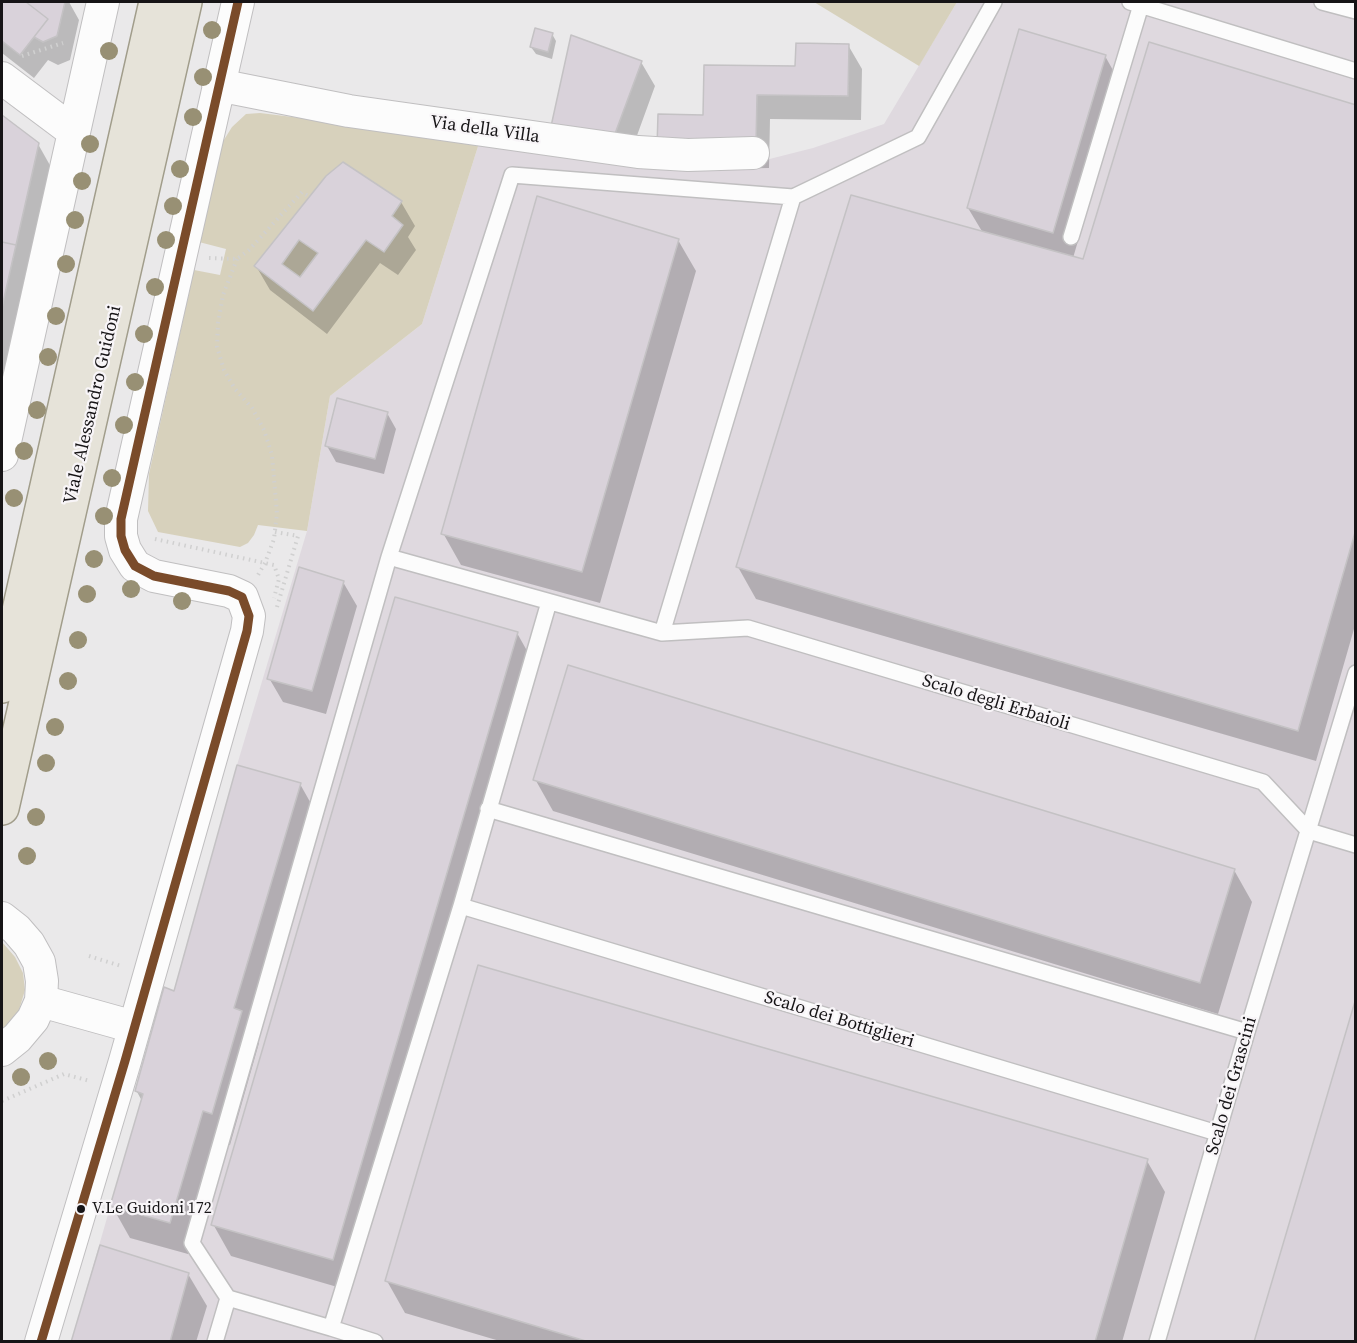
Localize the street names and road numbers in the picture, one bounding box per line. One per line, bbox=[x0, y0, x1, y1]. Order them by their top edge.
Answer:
street label: Via della Villa bbox=[429, 112, 541, 148]
street label: Viale Alessandro Guidoni bbox=[60, 304, 126, 506]
street label: Scalo degli Erbaioli bbox=[919, 670, 1073, 736]
street label: Scalo dei Bottiglieri bbox=[761, 987, 917, 1053]
street label: Scalo dei Grascini bbox=[1202, 1014, 1262, 1158]

